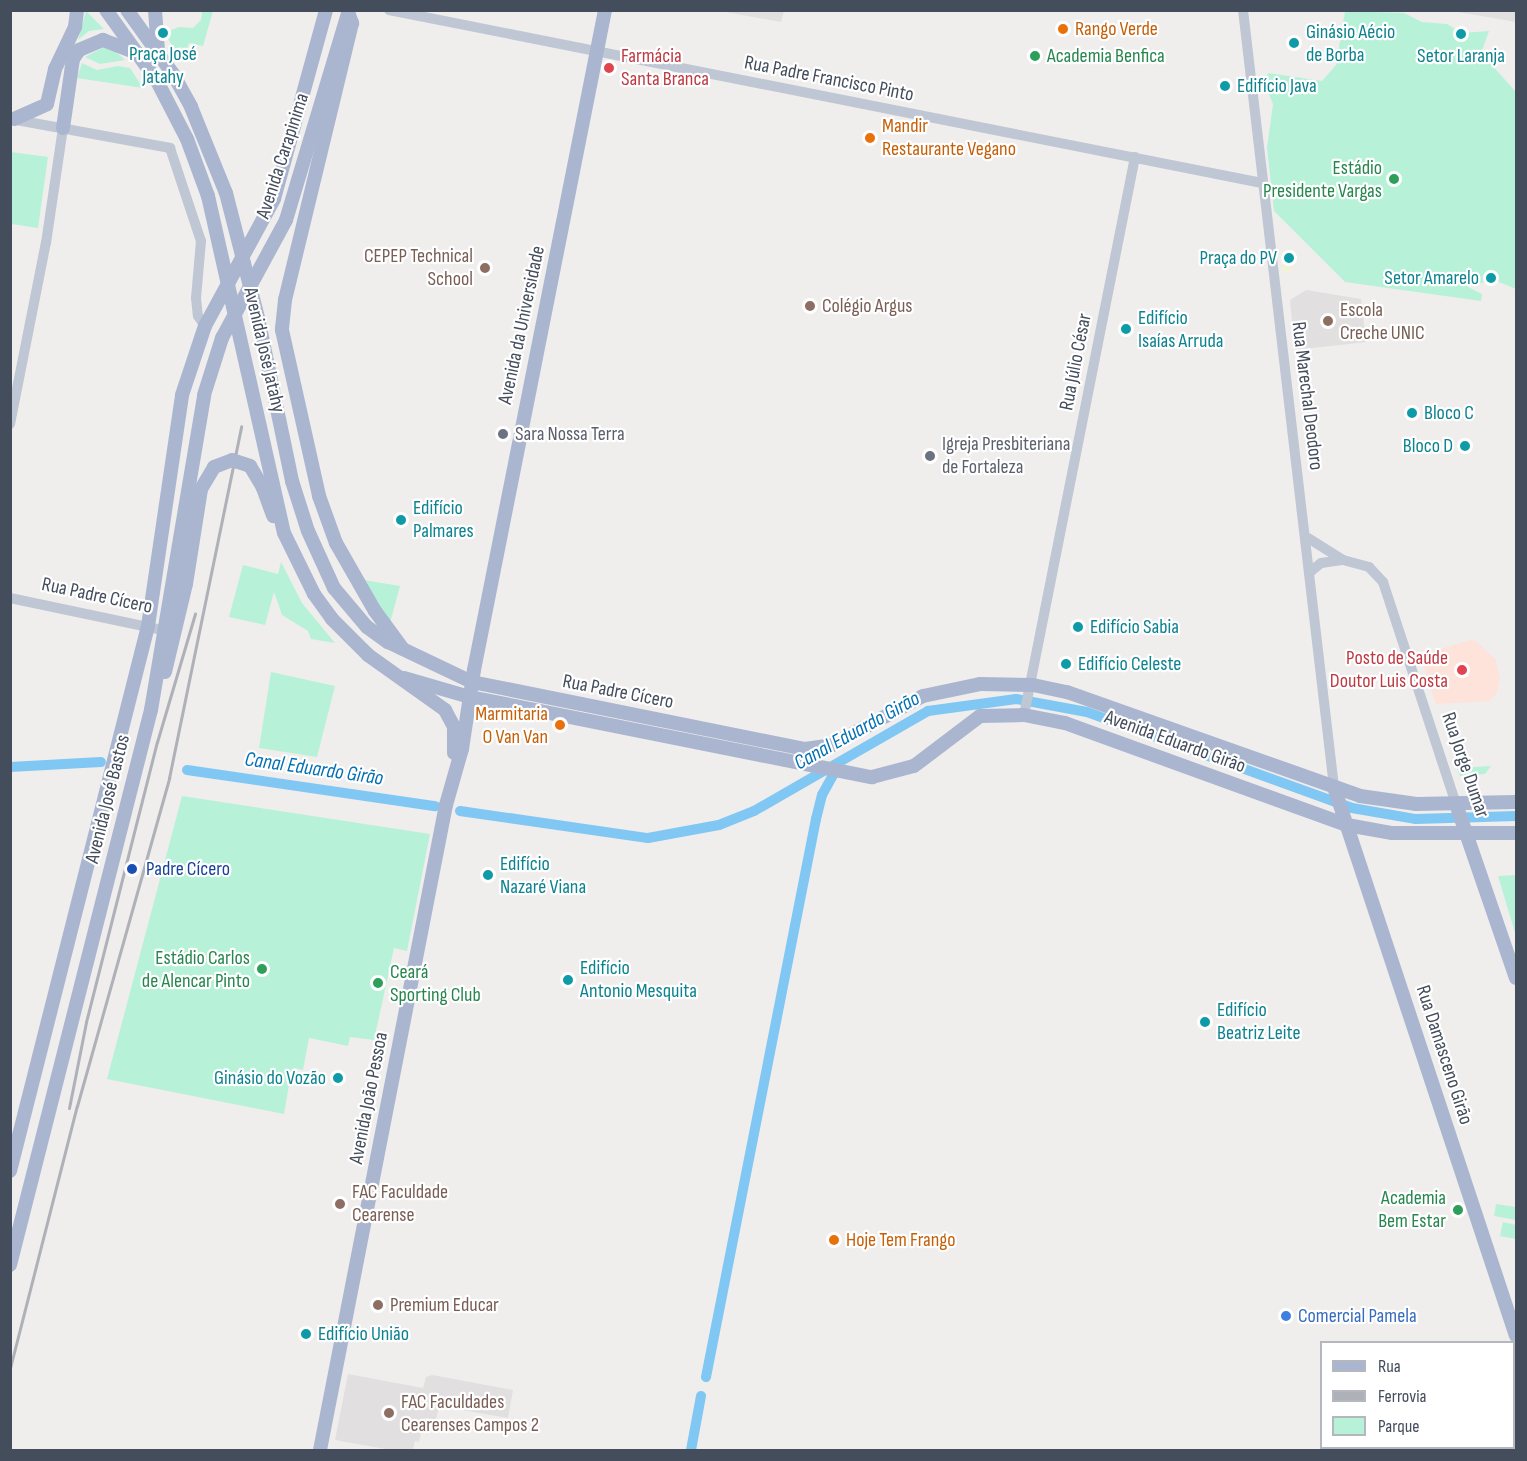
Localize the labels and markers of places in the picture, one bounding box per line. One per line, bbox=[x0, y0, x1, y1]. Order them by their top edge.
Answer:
place label: Rango Verde bbox=[1075, 17, 1158, 41]
place label: Ginásio Aécio de Borba bbox=[1306, 20, 1395, 67]
marker: Rango Verde bbox=[1056, 22, 1070, 36]
marker: Praça José Jatahy bbox=[156, 26, 170, 40]
marker: Setor Laranja bbox=[1454, 27, 1468, 41]
marker: Ginásio Aécio de Borba bbox=[1287, 36, 1301, 50]
place label: Praça José Jatahy bbox=[129, 42, 197, 89]
place label: Academia Benfica bbox=[1047, 44, 1165, 68]
place label: Setor Laranja bbox=[1417, 44, 1505, 68]
place label: Farmácia Santa Branca bbox=[621, 45, 709, 92]
marker: Academia Benfica bbox=[1028, 49, 1042, 63]
marker: Farmácia Santa Branca bbox=[602, 61, 616, 75]
place label: Edifício Java bbox=[1237, 74, 1317, 98]
marker: Edifício Java bbox=[1218, 79, 1232, 93]
place label: Mandir Restaurante Vegano bbox=[882, 114, 1016, 161]
marker: Mandir Restaurante Vegano bbox=[863, 131, 877, 145]
place label: Estádio Presidente Vargas bbox=[1263, 156, 1382, 203]
marker: Estádio Presidente Vargas bbox=[1387, 172, 1401, 186]
place label: CEPEP Technical School bbox=[364, 244, 473, 291]
place label: Praça do PV bbox=[1200, 246, 1277, 270]
marker: Praça do PV bbox=[1282, 251, 1296, 265]
marker: CEPEP Technical School bbox=[478, 261, 492, 275]
place label: Setor Amarelo bbox=[1384, 266, 1479, 290]
marker: Setor Amarelo bbox=[1484, 271, 1498, 285]
place label: Colégio Argus bbox=[822, 294, 912, 318]
place label: Escola Creche UNIC bbox=[1340, 298, 1425, 345]
marker: Colégio Argus bbox=[803, 299, 817, 313]
place label: Edifício Isaías Arruda bbox=[1138, 306, 1223, 353]
marker: Escola Creche UNIC bbox=[1321, 314, 1335, 328]
marker: Edifício Isaías Arruda bbox=[1119, 322, 1133, 336]
place label: Bloco C bbox=[1424, 401, 1474, 425]
marker: Bloco C bbox=[1405, 406, 1419, 420]
place label: Sara Nossa Terra bbox=[515, 422, 625, 446]
marker: Sara Nossa Terra bbox=[496, 427, 510, 441]
place label: Igreja Presbiteriana de Fortaleza bbox=[942, 432, 1070, 479]
place label: Bloco D bbox=[1403, 434, 1453, 458]
marker: Bloco D bbox=[1458, 439, 1472, 453]
marker: Igreja Presbiteriana de Fortaleza bbox=[923, 449, 937, 463]
place label: Edifício Palmares bbox=[413, 496, 474, 543]
marker: Edifício Palmares bbox=[394, 513, 408, 527]
place label: Edifício Sabia bbox=[1090, 615, 1179, 639]
marker: Edifício Sabia bbox=[1071, 620, 1085, 634]
place label: Posto de Saúde Doutor Luis Costa bbox=[1330, 646, 1448, 693]
place label: Edifício Celeste bbox=[1078, 652, 1181, 676]
marker: Edifício Celeste bbox=[1059, 657, 1073, 671]
marker: Posto de Saúde Doutor Luis Costa bbox=[1453, 661, 1471, 679]
place label: Marmitaria O Van Van bbox=[475, 702, 548, 749]
marker: Marmitaria O Van Van bbox=[553, 718, 567, 732]
place label: Edifício Nazaré Viana bbox=[500, 852, 586, 899]
place label: Padre Cícero bbox=[146, 857, 230, 881]
marker: Padre Cícero bbox=[123, 860, 141, 878]
marker: Edifício Nazaré Viana bbox=[481, 868, 495, 882]
place label: Estádio Carlos de Alencar Pinto bbox=[142, 946, 250, 993]
place label: Edifício Antonio Mesquita bbox=[580, 957, 697, 1004]
place label: Ceará Sporting Club bbox=[390, 960, 481, 1007]
marker: Estádio Carlos de Alencar Pinto bbox=[255, 962, 269, 976]
marker: Edifício Antonio Mesquita bbox=[561, 973, 575, 987]
marker: Ceará Sporting Club bbox=[371, 976, 385, 990]
place label: Edifício Beatriz Leite bbox=[1217, 999, 1300, 1046]
marker: Edifício Beatriz Leite bbox=[1198, 1015, 1212, 1029]
place label: Ginásio do Vozão bbox=[214, 1066, 326, 1090]
marker: Ginásio do Vozão bbox=[331, 1071, 345, 1085]
place label: FAC Faculdade Cearense bbox=[352, 1180, 448, 1227]
place label: Academia Bem Estar bbox=[1378, 1186, 1446, 1233]
marker: FAC Faculdade Cearense bbox=[333, 1197, 347, 1211]
marker: Academia Bem Estar bbox=[1451, 1203, 1465, 1217]
place label: Hoje Tem Frango bbox=[846, 1228, 956, 1252]
marker: Hoje Tem Frango bbox=[827, 1233, 841, 1247]
place label: Premium Educar bbox=[390, 1293, 499, 1317]
marker: Premium Educar bbox=[371, 1298, 385, 1312]
place label: Comercial Pamela bbox=[1298, 1304, 1417, 1328]
marker: Comercial Pamela bbox=[1279, 1309, 1293, 1323]
place label: Edifício União bbox=[318, 1322, 409, 1346]
marker: Edifício União bbox=[299, 1327, 313, 1341]
place label: FAC Faculdades Cearenses Campos 2 bbox=[401, 1390, 539, 1437]
marker: FAC Faculdades Cearenses Campos 2 bbox=[382, 1406, 396, 1420]

